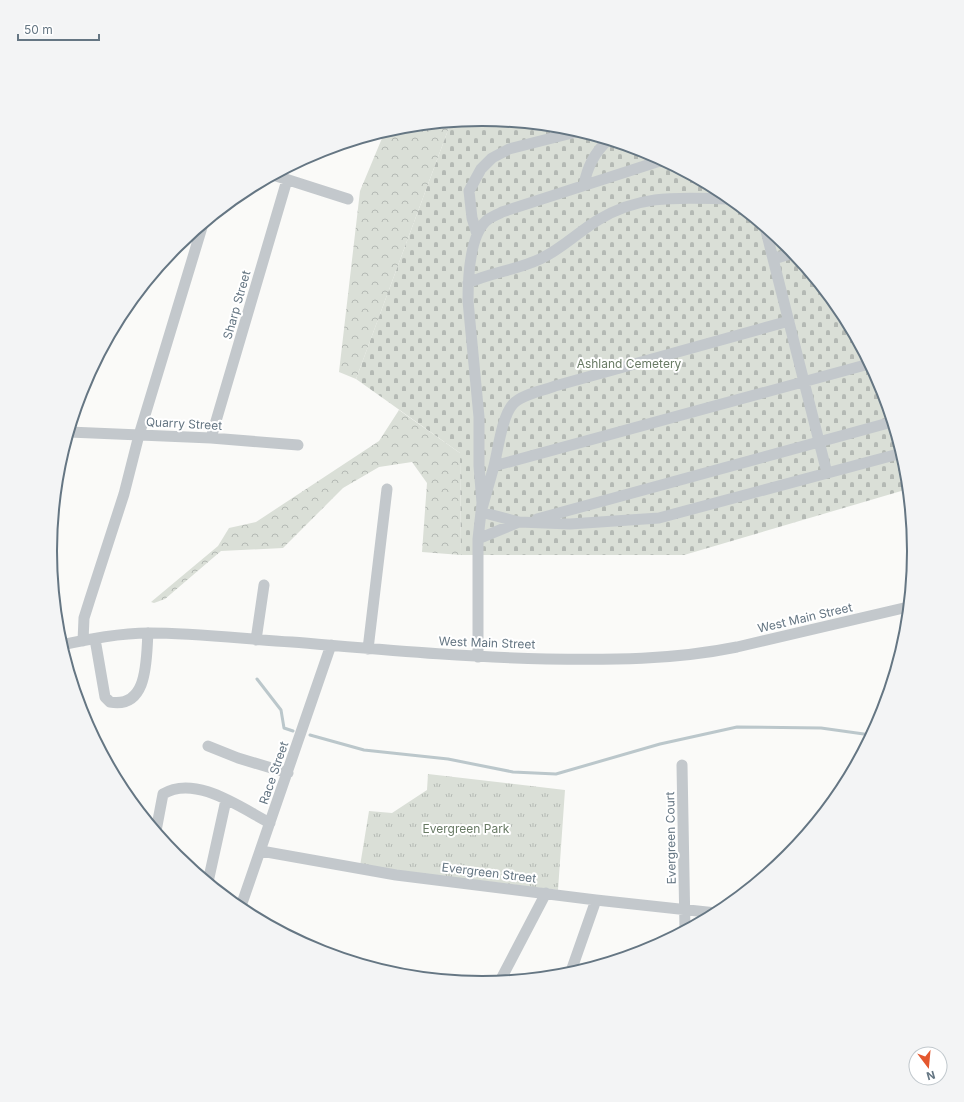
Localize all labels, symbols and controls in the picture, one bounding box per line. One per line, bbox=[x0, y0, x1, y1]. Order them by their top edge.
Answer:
scale bar bbox=[18, 16, 99, 42]
text: 50 m bbox=[24, 22, 53, 37]
street label: Sharp Street bbox=[220, 269, 254, 341]
park label: Ashland Cemetery bbox=[577, 356, 682, 371]
street label: Quarry Street bbox=[145, 414, 223, 433]
street label: West Main Street bbox=[756, 599, 854, 636]
street label: West Main Street bbox=[438, 633, 536, 652]
street label: Race Street bbox=[256, 739, 291, 806]
street label: Evergreen Court bbox=[662, 791, 679, 885]
park label: Evergreen Park bbox=[423, 821, 510, 836]
street label: Evergreen Street bbox=[441, 859, 537, 886]
north arrow bbox=[908, 1046, 948, 1086]
text: N bbox=[925, 1068, 937, 1083]

